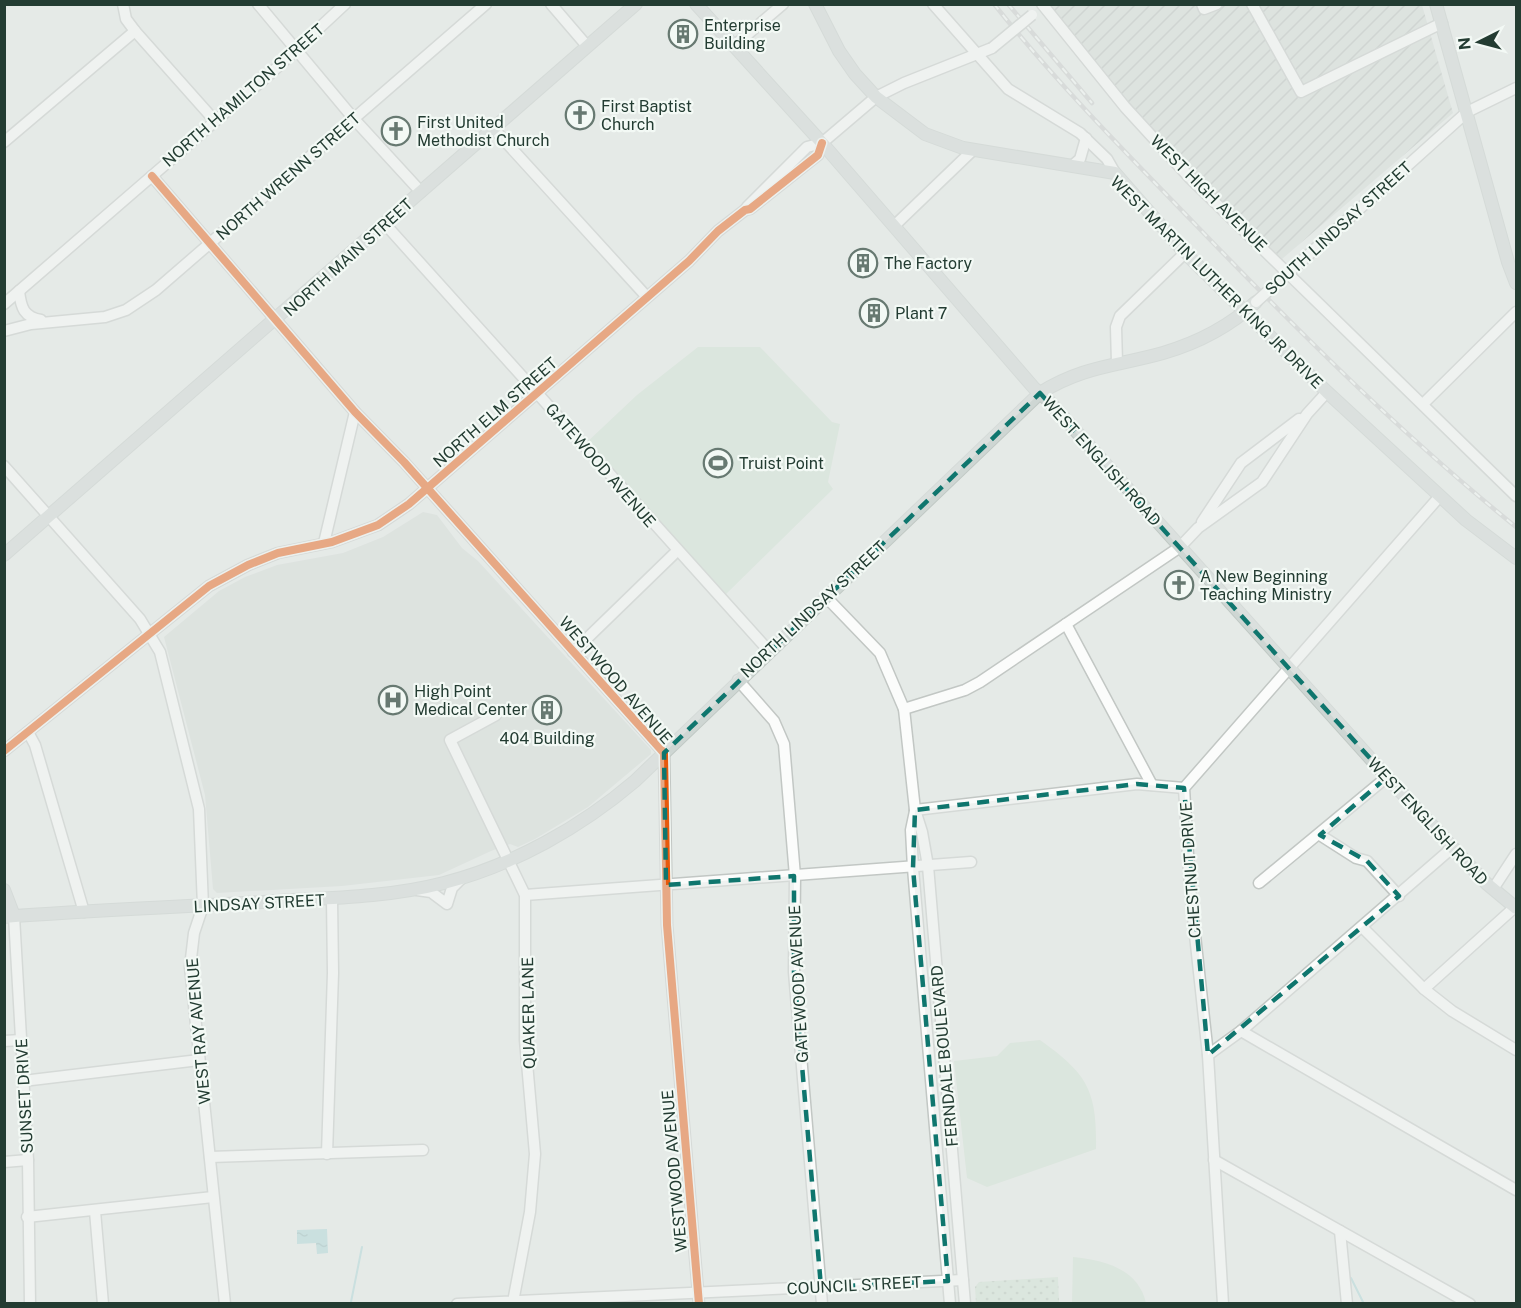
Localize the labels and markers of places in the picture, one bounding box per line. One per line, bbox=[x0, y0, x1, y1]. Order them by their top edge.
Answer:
place label: Enterprise Building bbox=[704, 16, 781, 53]
building icon: Enterprise Building bbox=[667, 18, 699, 50]
place label: First Baptist Church bbox=[601, 97, 692, 134]
church icon: First Baptist Church bbox=[564, 99, 596, 131]
place label: First United Methodist Church bbox=[417, 113, 549, 150]
church icon: First United Methodist Church bbox=[380, 115, 412, 147]
building icon: The Factory bbox=[847, 247, 879, 279]
place label: The Factory bbox=[884, 254, 973, 273]
building icon: Plant 7 bbox=[858, 297, 890, 329]
place label: Plant 7 bbox=[895, 304, 947, 323]
sports icon: Truist Point bbox=[702, 447, 734, 479]
place label: Truist Point bbox=[739, 454, 824, 473]
place label: A New Beginning Teaching Ministry bbox=[1200, 567, 1332, 604]
church icon: A New Beginning Teaching Ministry bbox=[1163, 569, 1195, 601]
place label: High Point Medical Center bbox=[414, 682, 527, 719]
hospital icon: High Point Medical Center bbox=[377, 684, 409, 716]
building icon: 404 Building bbox=[531, 694, 563, 726]
place label: 404 Building bbox=[499, 729, 595, 748]

